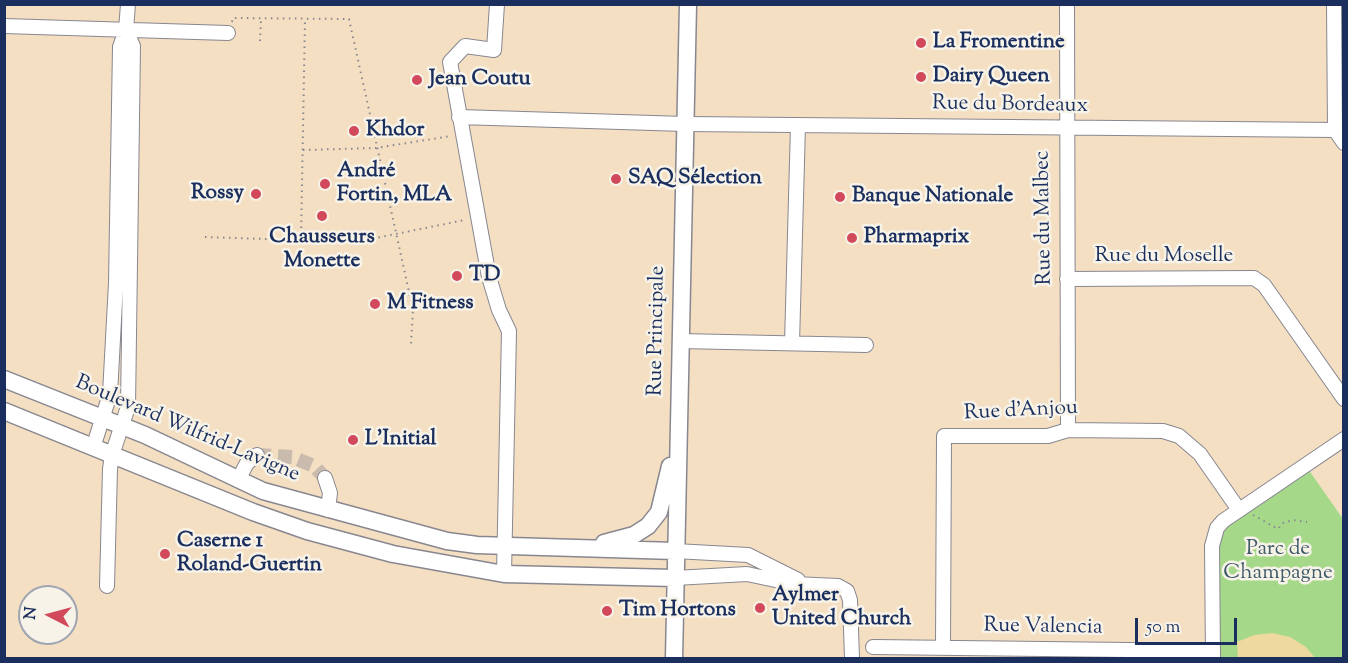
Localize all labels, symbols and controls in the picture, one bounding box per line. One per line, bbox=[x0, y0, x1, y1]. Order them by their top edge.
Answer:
place label: La Fromentine bbox=[933, 30, 1065, 56]
marker: La Fromentine bbox=[914, 36, 928, 50]
place label: Dairy Queen bbox=[933, 64, 1050, 90]
place label: Jean Coutu bbox=[429, 67, 531, 93]
marker: Dairy Queen bbox=[914, 70, 928, 84]
marker: Jean Coutu bbox=[410, 73, 424, 87]
street label: Rue du Bordeaux bbox=[932, 92, 1088, 120]
place label: Khdor bbox=[366, 118, 424, 144]
marker: Khdor bbox=[347, 124, 361, 138]
street label: Rue du Malbec bbox=[1031, 150, 1059, 286]
place label: André Fortin, MLA bbox=[337, 159, 452, 209]
place label: SAQ Sélection bbox=[628, 166, 762, 192]
marker: SAQ Sélection bbox=[609, 172, 623, 186]
marker: André Fortin, MLA bbox=[318, 177, 332, 191]
place label: Rossy bbox=[191, 181, 244, 207]
place label: Banque Nationale bbox=[852, 184, 1013, 210]
marker: Rossy bbox=[249, 187, 263, 201]
marker: Banque Nationale bbox=[833, 190, 847, 204]
marker: Chausseurs Monette bbox=[315, 209, 329, 223]
place label: Chausseurs Monette bbox=[269, 225, 375, 275]
place label: Pharmaprix bbox=[864, 225, 969, 251]
marker: Pharmaprix bbox=[845, 231, 859, 245]
street label: Rue du Moselle bbox=[1095, 244, 1233, 270]
place label: TD bbox=[469, 263, 500, 289]
street label: Rue Principale bbox=[644, 266, 672, 396]
marker: TD bbox=[450, 269, 464, 283]
place label: M Fitness bbox=[387, 291, 474, 317]
marker: M Fitness bbox=[368, 297, 382, 311]
street label: Boulevard Wilfrid-Lavigne bbox=[71, 371, 303, 489]
street label: Rue d'Anjou bbox=[963, 396, 1079, 428]
place label: L'Initial bbox=[365, 427, 436, 453]
marker: L'Initial bbox=[346, 433, 360, 447]
place label: Caserne 1 Roland-Guertin bbox=[177, 529, 322, 579]
park label: Parc de Champagne bbox=[1223, 537, 1333, 587]
marker: Caserne 1 Roland-Guertin bbox=[158, 547, 172, 561]
place label: Aylmer United Church bbox=[772, 583, 911, 633]
north arrow bbox=[18, 585, 78, 645]
place label: Tim Hortons bbox=[619, 598, 736, 624]
marker: Aylmer United Church bbox=[753, 601, 767, 615]
marker: Tim Hortons bbox=[600, 604, 614, 618]
text: N bbox=[19, 606, 44, 621]
scale bar bbox=[1138, 606, 1240, 644]
street label: Rue Valencia bbox=[983, 614, 1103, 642]
text: 50 m bbox=[1146, 615, 1180, 641]

